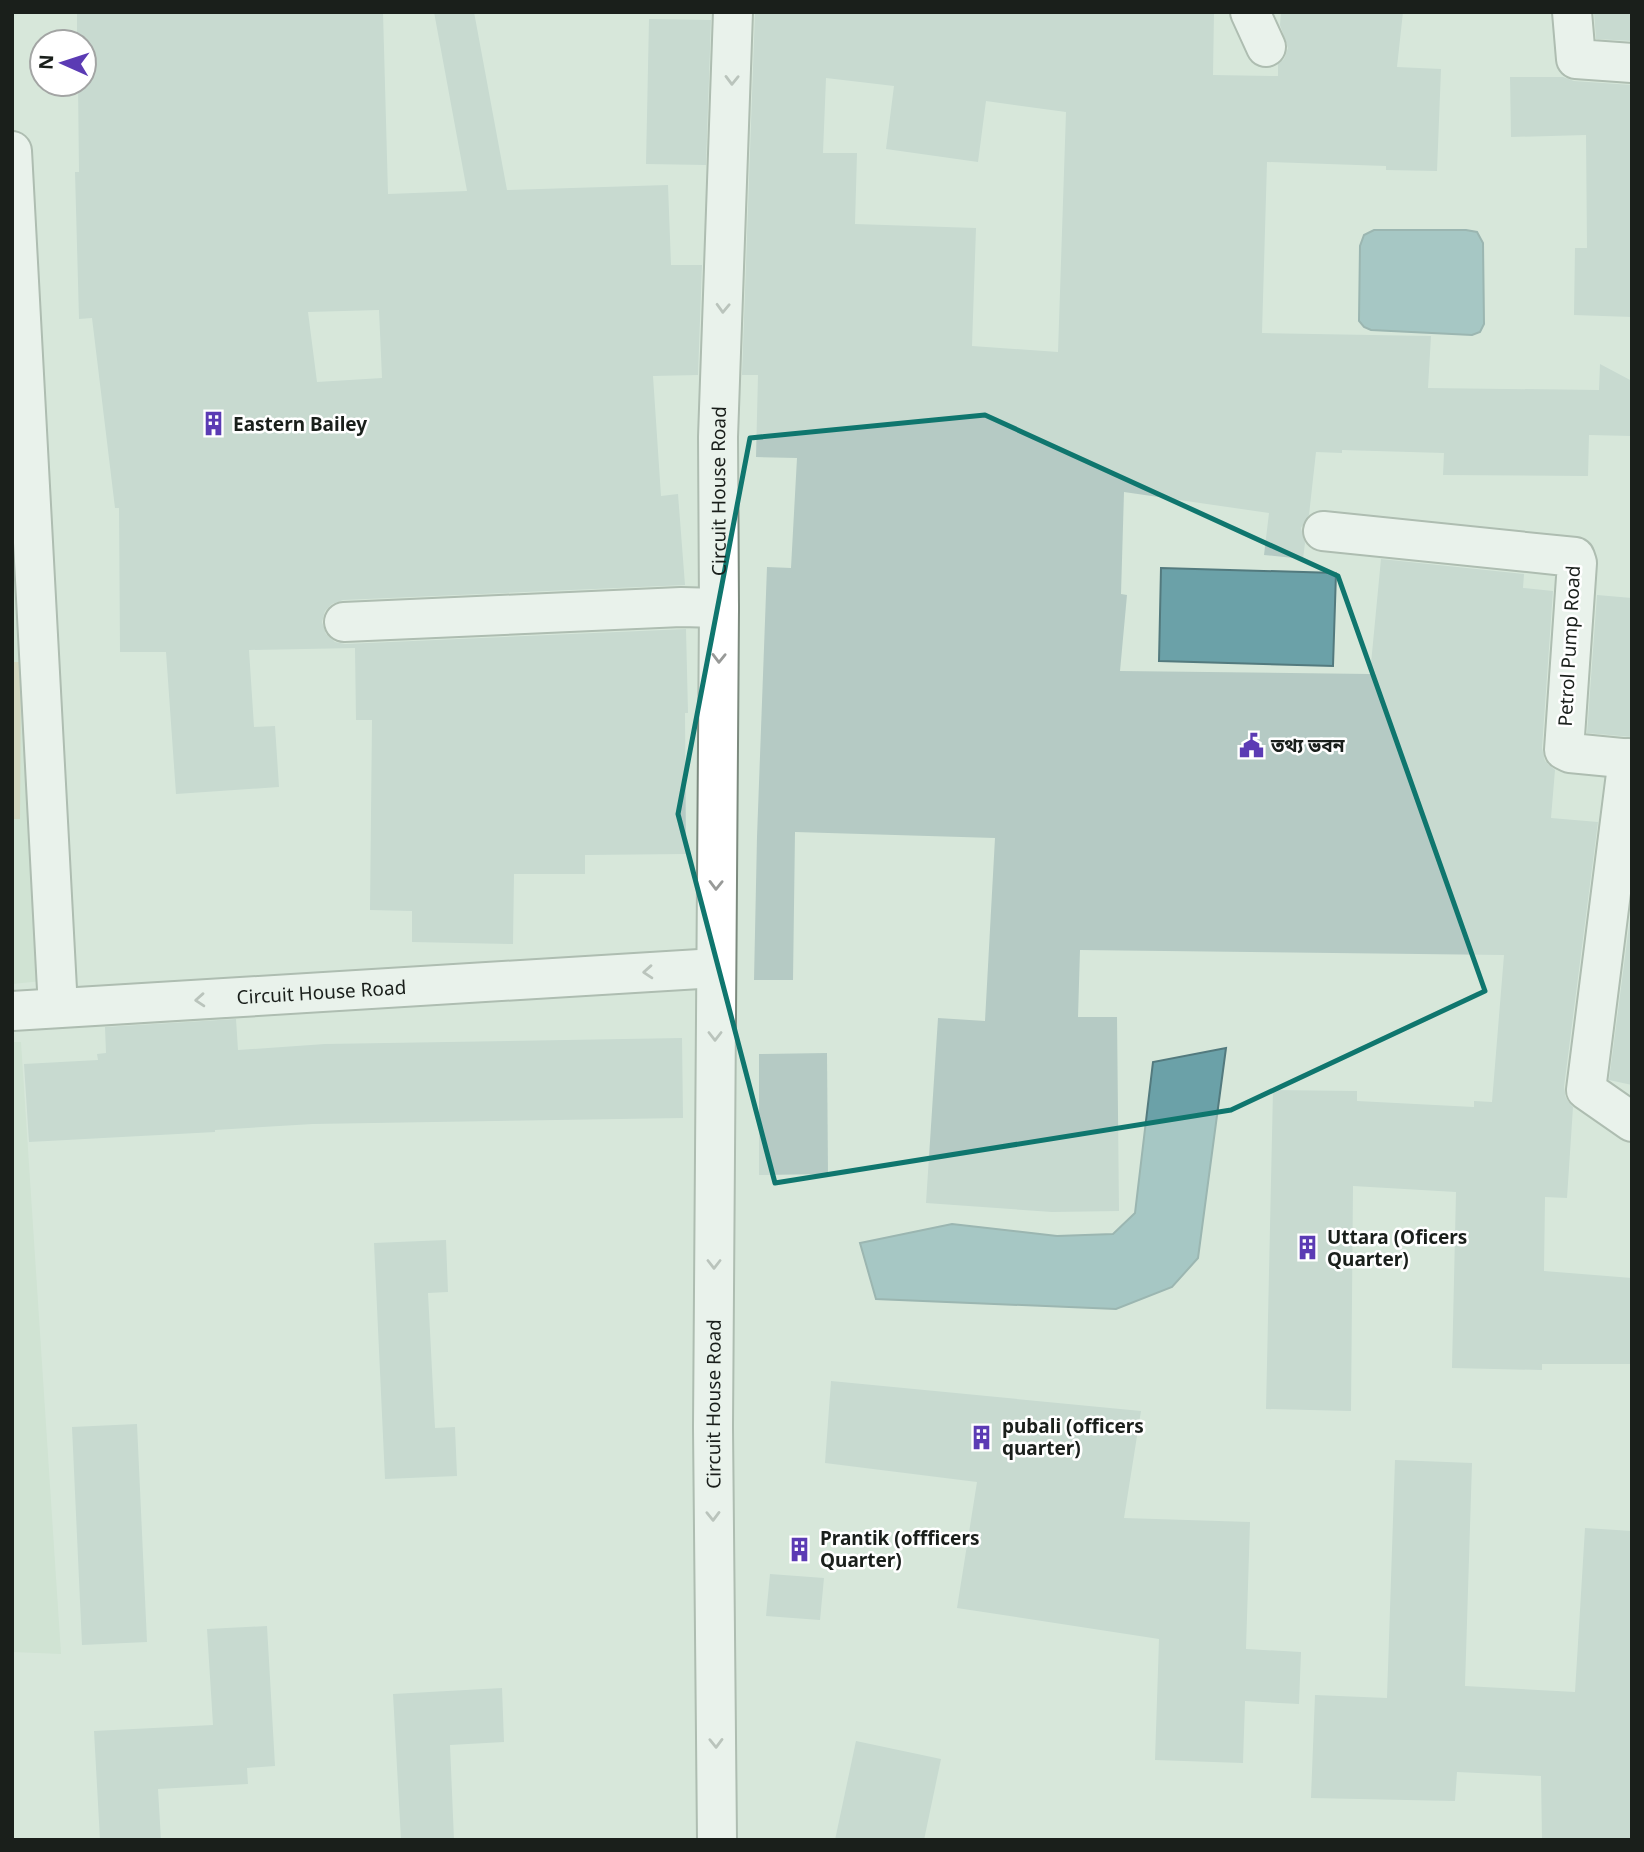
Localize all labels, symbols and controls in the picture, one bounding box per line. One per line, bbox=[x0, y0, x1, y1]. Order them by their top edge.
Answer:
north arrow bbox=[28, 28, 98, 98]
text: N bbox=[33, 54, 59, 71]
one-way arrow bbox=[724, 75, 739, 86]
one-way arrow bbox=[715, 303, 730, 314]
street label: Circuit House Road bbox=[705, 406, 732, 576]
building icon: Eastern Bailey bbox=[199, 410, 227, 438]
place label: Eastern Bailey bbox=[233, 411, 367, 437]
street label: Petrol Pump Road bbox=[1552, 565, 1586, 727]
one-way arrow bbox=[711, 653, 727, 663]
public building icon: তথ্য ভবন bbox=[1237, 731, 1265, 759]
place label: তথ্য ভবন bbox=[1270, 732, 1346, 758]
one-way arrow bbox=[709, 880, 724, 891]
one-way arrow bbox=[642, 965, 653, 980]
street label: Circuit House Road bbox=[236, 974, 407, 1010]
one-way arrow bbox=[195, 992, 206, 1007]
one-way arrow bbox=[707, 1032, 723, 1042]
place label: Uttara (Oficers Quarter) bbox=[1327, 1224, 1467, 1272]
building icon: Uttara (Oficers Quarter) bbox=[1293, 1234, 1321, 1262]
one-way arrow bbox=[706, 1259, 722, 1270]
street label: Circuit House Road bbox=[700, 1319, 727, 1489]
place label: pubali (officers quarter) bbox=[1002, 1413, 1144, 1461]
building icon: pubali (officers quarter) bbox=[968, 1423, 996, 1451]
one-way arrow bbox=[706, 1511, 721, 1522]
place label: Prantik (offficers Quarter) bbox=[820, 1525, 979, 1573]
building icon: Prantik (offficers Quarter) bbox=[786, 1535, 814, 1563]
one-way arrow bbox=[708, 1738, 723, 1749]

